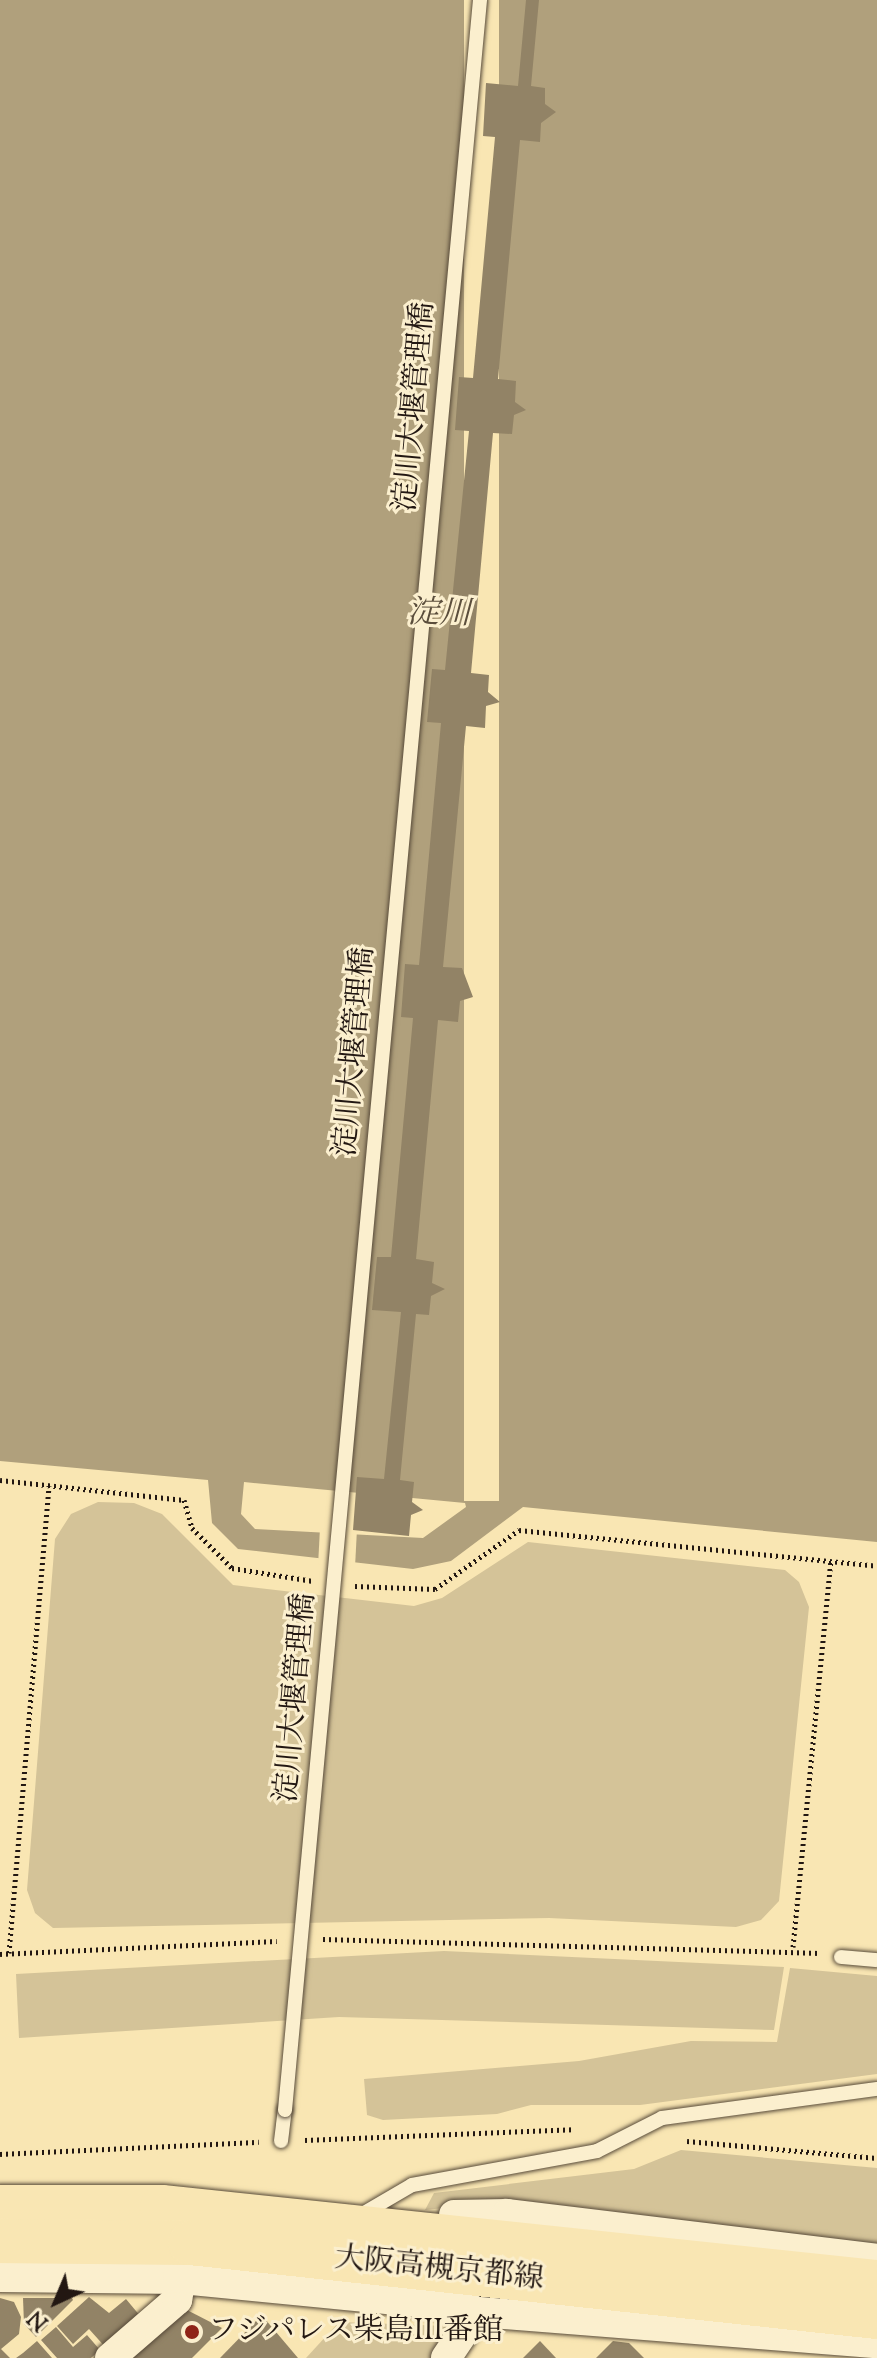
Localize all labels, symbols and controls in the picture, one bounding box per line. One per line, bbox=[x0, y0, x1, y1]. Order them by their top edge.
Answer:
street label: 淀川大堰管理橋 bbox=[389, 301, 443, 513]
water label: 淀川 bbox=[407, 595, 471, 635]
street label: 淀川大堰管理橋 bbox=[329, 946, 383, 1158]
street label: 淀川大堰管理橋 bbox=[270, 1592, 324, 1804]
street label: 大阪高槻京都線 bbox=[333, 2241, 545, 2299]
north arrow bbox=[16, 2262, 96, 2342]
text: N bbox=[22, 2302, 57, 2337]
place label: フジパレス柴島III番館 bbox=[208, 2314, 508, 2350]
marker: フジパレス柴島III番館 bbox=[183, 2323, 201, 2341]

